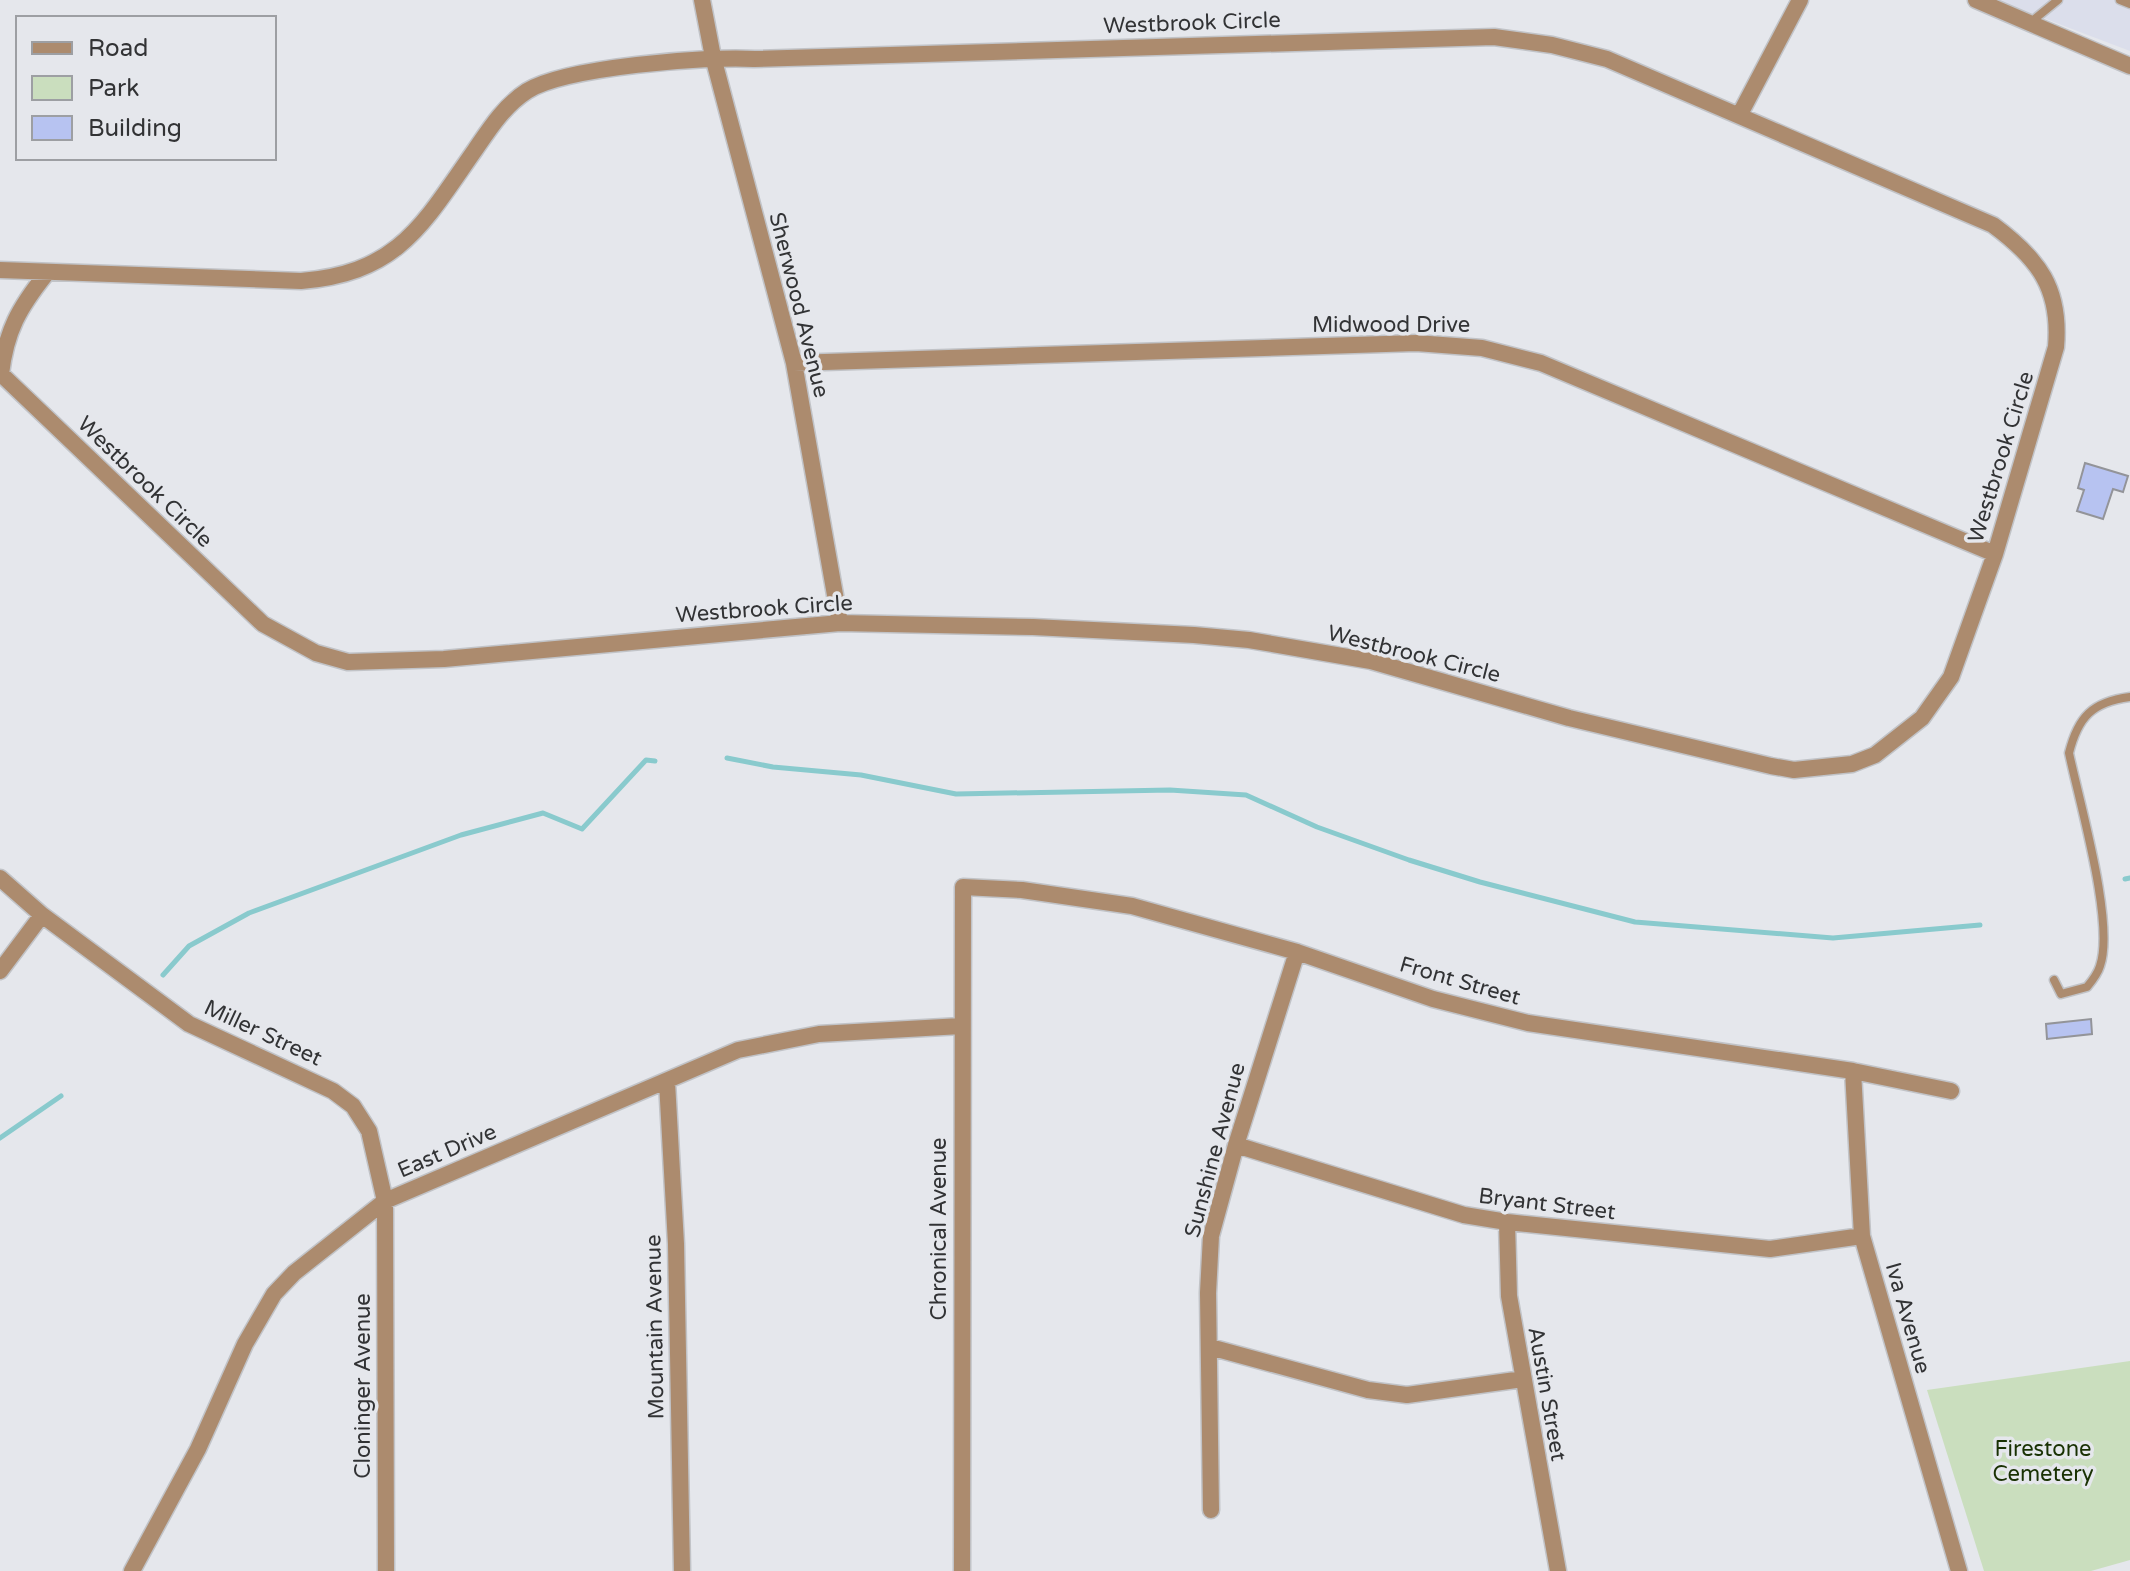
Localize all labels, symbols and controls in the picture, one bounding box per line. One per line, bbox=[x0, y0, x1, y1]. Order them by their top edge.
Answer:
street label: Westbrook Circle bbox=[1103, 7, 1281, 39]
legend bbox=[16, 16, 276, 160]
text: Road bbox=[88, 34, 148, 63]
text: Park bbox=[88, 74, 139, 103]
text: Building bbox=[88, 114, 182, 143]
street label: Sherwood Avenue bbox=[763, 210, 835, 400]
street label: Midwood Drive bbox=[1312, 312, 1470, 338]
street label: Westbrook Circle bbox=[1963, 368, 2039, 546]
street label: Westbrook Circle bbox=[72, 411, 218, 553]
street label: Westbrook Circle bbox=[675, 590, 853, 628]
street label: Westbrook Circle bbox=[1325, 620, 1503, 688]
street label: Front Street bbox=[1397, 951, 1523, 1011]
street label: Miller Street bbox=[200, 994, 326, 1072]
street label: Sunshine Avenue bbox=[1179, 1060, 1251, 1240]
street label: East Drive bbox=[394, 1119, 500, 1183]
street label: Chronical Avenue bbox=[926, 1137, 952, 1321]
street label: Bryant Street bbox=[1477, 1183, 1617, 1225]
street label: Mountain Avenue bbox=[640, 1234, 670, 1420]
street label: Iva Avenue bbox=[1880, 1259, 1936, 1377]
street label: Cloninger Avenue bbox=[350, 1293, 376, 1479]
street label: Austin Street bbox=[1522, 1325, 1572, 1463]
park label: Firestone Cemetery bbox=[1993, 1436, 2094, 1487]

